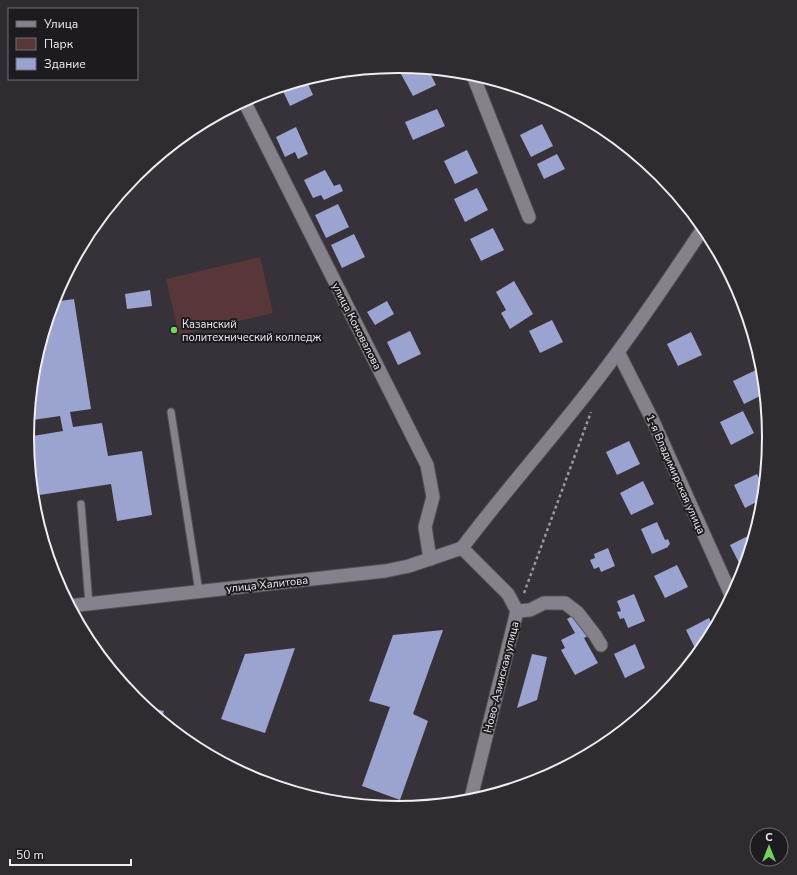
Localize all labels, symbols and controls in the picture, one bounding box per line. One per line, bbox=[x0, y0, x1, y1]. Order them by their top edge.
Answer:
legend bbox=[8, 8, 138, 80]
text: Улица bbox=[43, 16, 78, 32]
text: Парк bbox=[44, 36, 74, 52]
text: Здание bbox=[44, 56, 86, 72]
street label: улица Коновалова bbox=[328, 280, 385, 372]
place label: Казанский политехнический колледж bbox=[182, 317, 321, 345]
marker: Казанский политехнический колледж bbox=[169, 325, 179, 335]
street label: 1-я Владимирская улица bbox=[642, 412, 709, 536]
street label: улица Халитова bbox=[225, 573, 309, 596]
street label: Ново-Азинская улица bbox=[480, 620, 523, 734]
north arrow bbox=[749, 827, 789, 867]
text: С bbox=[765, 830, 773, 845]
scale bar bbox=[10, 841, 131, 867]
text: 50 m bbox=[16, 847, 44, 863]

